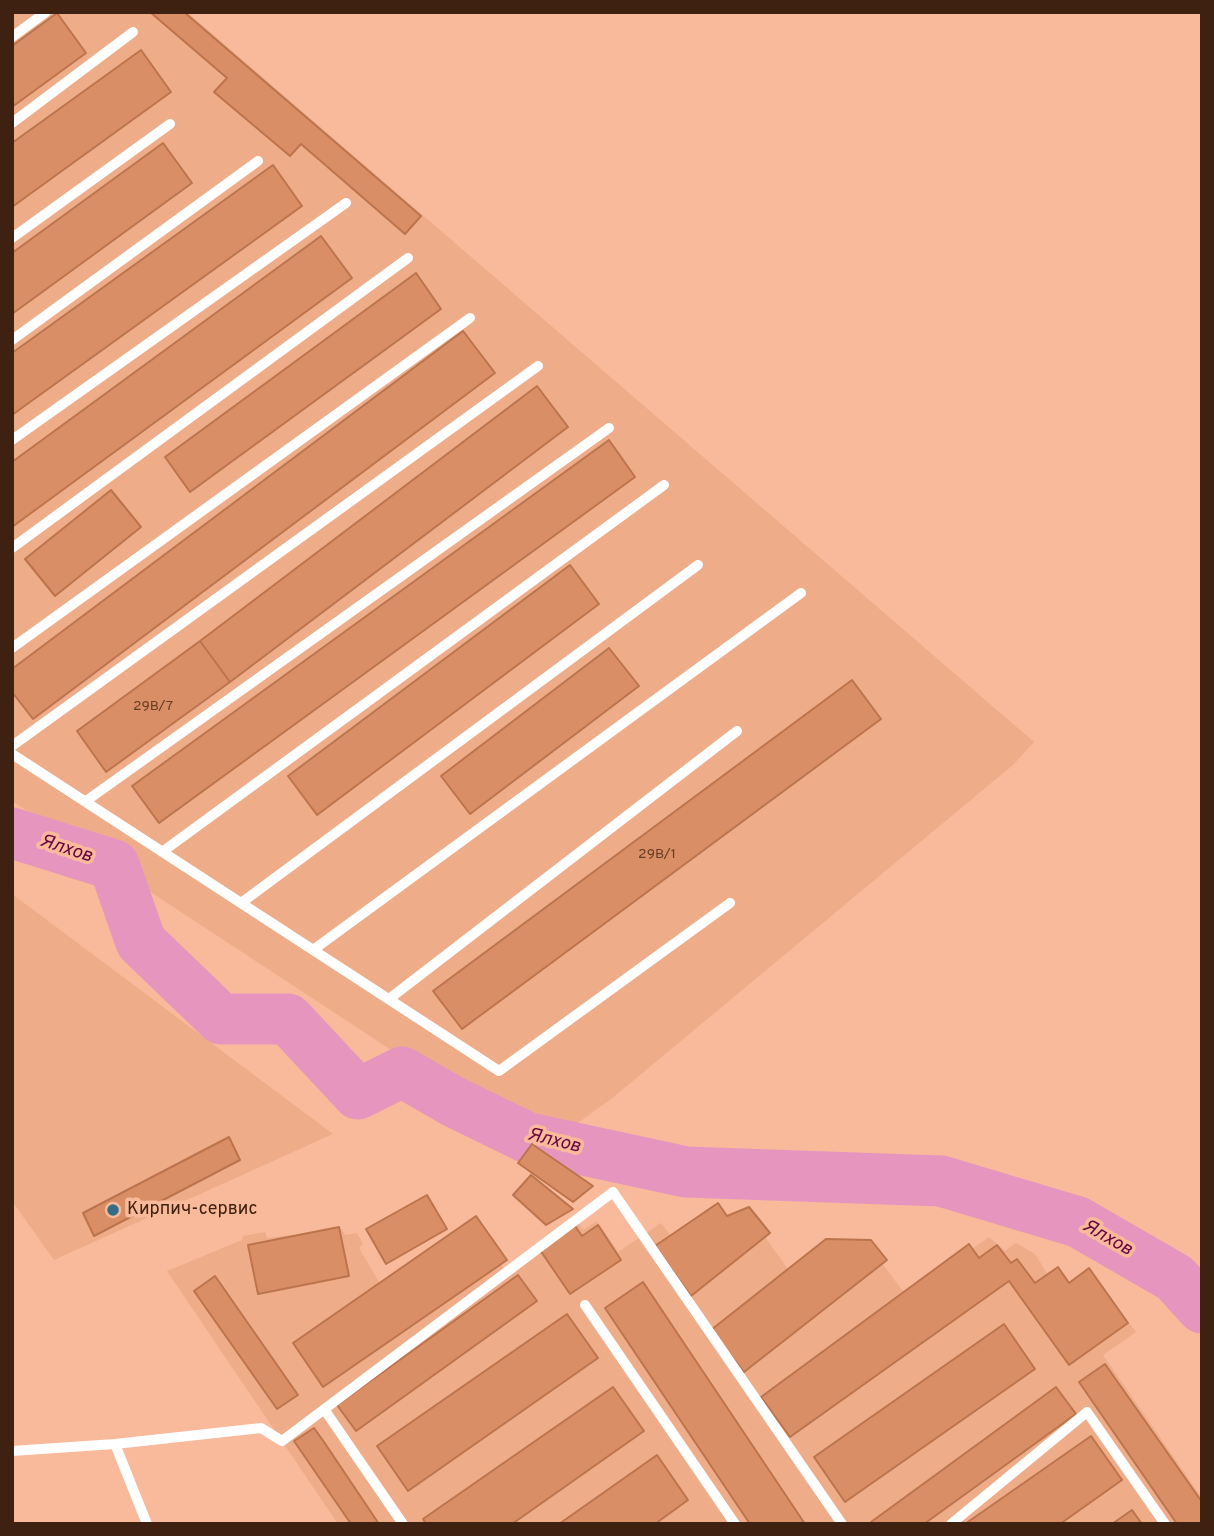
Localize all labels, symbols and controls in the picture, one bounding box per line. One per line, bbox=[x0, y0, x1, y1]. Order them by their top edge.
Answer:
house number: 29В/7 bbox=[133, 699, 173, 715]
water label: Ялхов bbox=[37, 831, 95, 869]
house number: 29В/1 bbox=[638, 847, 676, 863]
water label: Ялхов bbox=[525, 1125, 583, 1159]
place label: Кирпич-сервис bbox=[127, 1199, 257, 1221]
marker: Кирпич-сервис bbox=[105, 1202, 121, 1218]
water label: Ялхов bbox=[1078, 1216, 1136, 1262]

